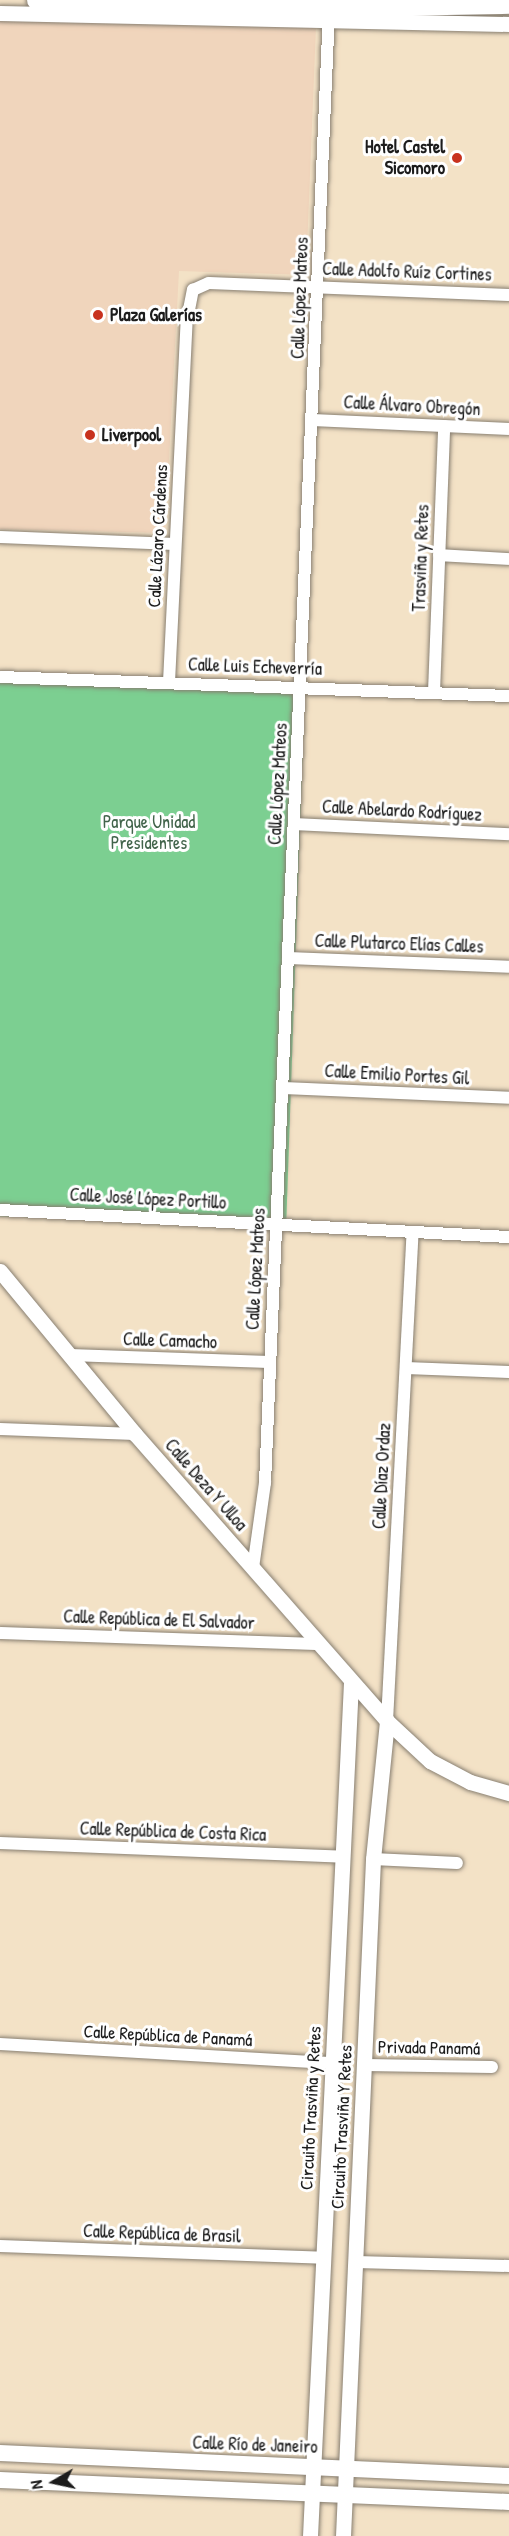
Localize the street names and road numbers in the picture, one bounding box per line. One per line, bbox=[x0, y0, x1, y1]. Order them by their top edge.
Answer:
street label: Calle López Mateos bbox=[287, 237, 313, 359]
street label: Calle Adolfo Ruíz Cortines bbox=[322, 258, 492, 286]
street label: Calle Álvaro Obregón bbox=[343, 392, 481, 420]
street label: Calle Lázaro Cárdenas bbox=[143, 464, 173, 608]
street label: Trasviña y Retes bbox=[408, 504, 434, 612]
street label: Calle Luis Echeverría bbox=[188, 654, 322, 680]
street label: Calle López Mateos bbox=[264, 723, 292, 845]
street label: Calle Abelardo Rodríguez bbox=[322, 796, 482, 826]
street label: Calle Plutarco Elías Calles bbox=[314, 930, 484, 958]
street label: Calle Emilio Portes Gil bbox=[324, 1060, 470, 1090]
street label: Calle José López Portillo bbox=[69, 1184, 227, 1214]
street label: Calle López Mateos bbox=[242, 1208, 270, 1330]
street label: Calle Camacho bbox=[123, 1329, 217, 1353]
street label: Calle Díaz Ordaz bbox=[368, 1422, 396, 1530]
street label: Calle Deza Y Ulloa bbox=[160, 1435, 252, 1535]
street label: Calle República de El Salvador bbox=[63, 1606, 255, 1634]
street label: Calle República de Costa Rica bbox=[79, 1818, 267, 1846]
street label: Calle República de Panamá bbox=[83, 2021, 253, 2051]
street label: Circuito Trasviña y Retes bbox=[296, 2026, 326, 2190]
street label: Privada Panamá bbox=[378, 2036, 480, 2060]
street label: Circuito Trasviña Y Retes bbox=[327, 2044, 357, 2210]
street label: Calle República de Brasil bbox=[83, 2220, 241, 2248]
street label: Calle Río de Janeiro bbox=[192, 2432, 318, 2458]

